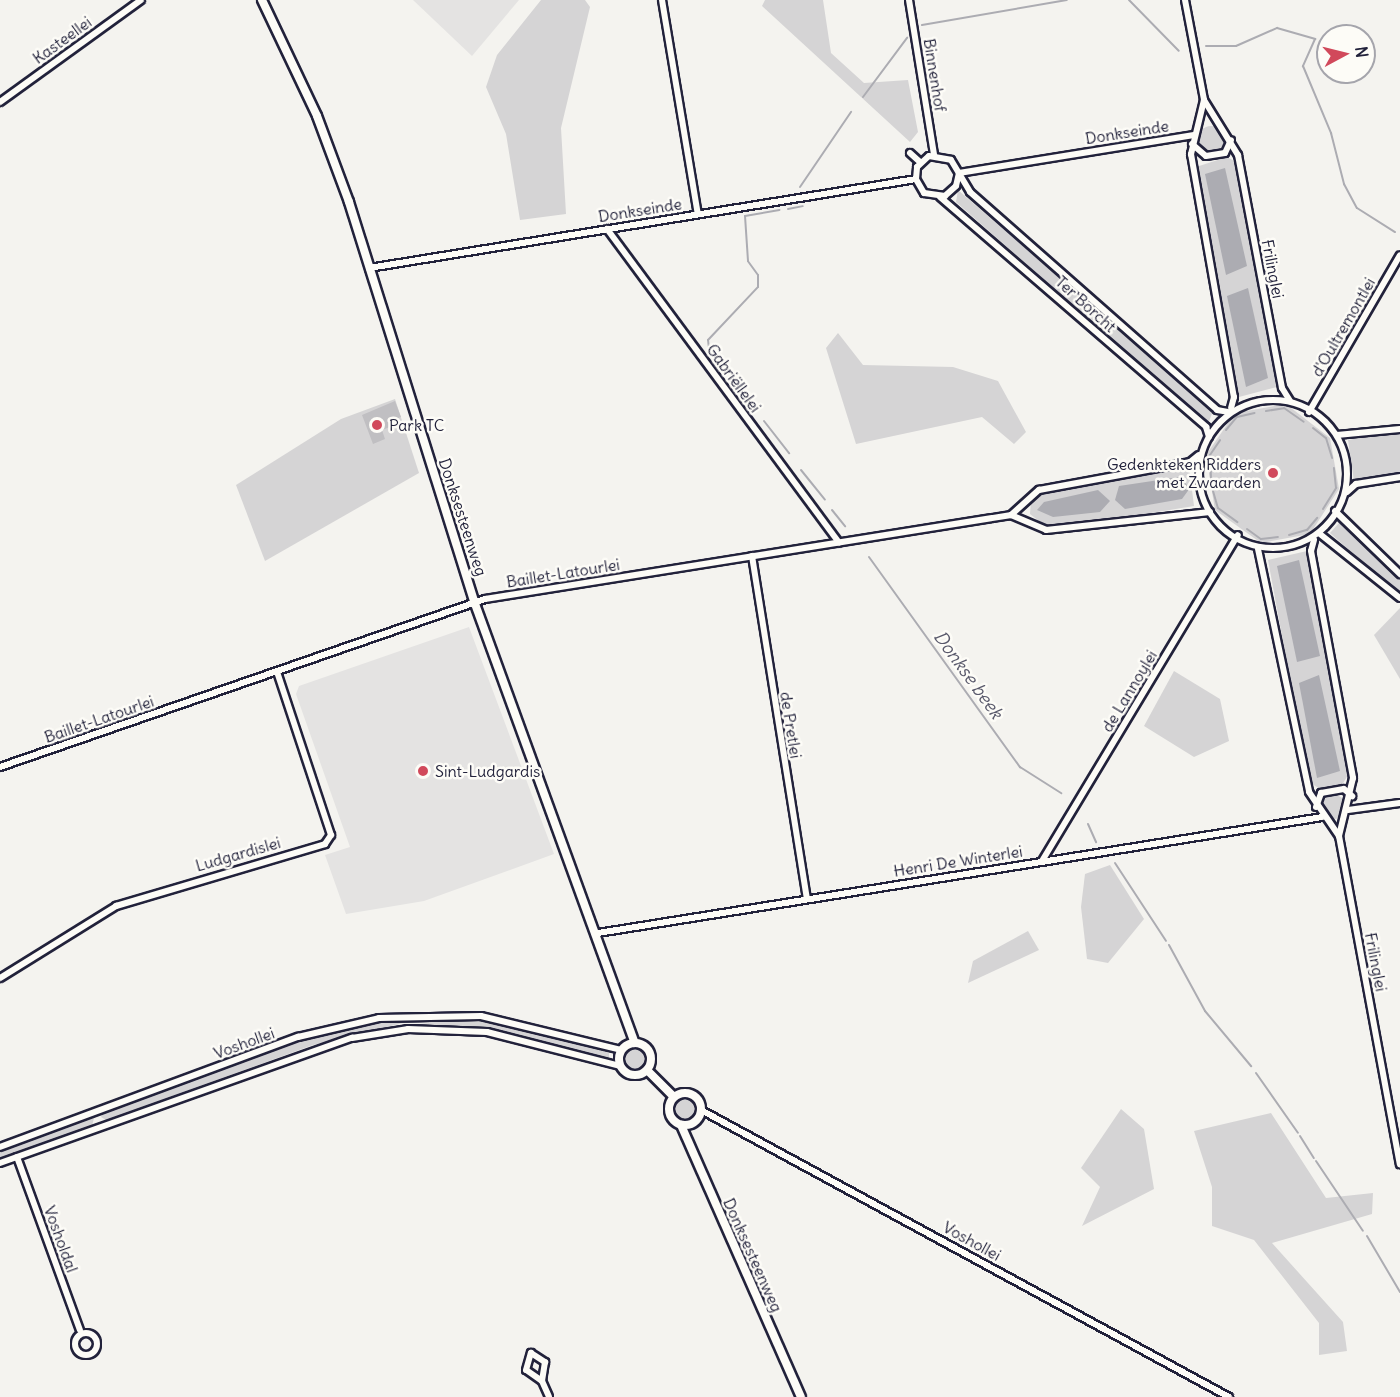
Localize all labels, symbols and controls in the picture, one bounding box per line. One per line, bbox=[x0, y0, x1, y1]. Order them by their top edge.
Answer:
street label: Kasteellei bbox=[29, 12, 95, 68]
north arrow bbox=[1316, 24, 1376, 84]
street label: Binnenhof bbox=[920, 37, 950, 113]
text: N bbox=[1351, 45, 1372, 59]
street label: Donkseinde bbox=[1084, 116, 1170, 148]
street label: Donkseinde bbox=[597, 194, 683, 226]
street label: Frilinglei bbox=[1258, 238, 1288, 300]
street label: Ter Borcht bbox=[1052, 272, 1120, 336]
street label: d'Oultremontlei bbox=[1307, 274, 1379, 380]
street label: Gabriëllelei bbox=[703, 340, 765, 416]
place label: Park TC bbox=[389, 415, 444, 435]
marker: Park TC bbox=[370, 418, 384, 432]
place label: Gedenkteken Ridders met Zwaarden bbox=[1107, 454, 1261, 492]
street label: Donksesteenweg bbox=[435, 456, 491, 578]
marker: Gedenkteken Ridders met Zwaarden bbox=[1266, 466, 1280, 480]
street label: Baillet-Latourlei bbox=[505, 555, 621, 591]
water label: Donkse beek bbox=[929, 627, 1007, 723]
street label: de Lannoylei bbox=[1097, 647, 1161, 735]
street label: de Pretlei bbox=[776, 690, 806, 760]
street label: Baillet-Latourlei bbox=[42, 691, 156, 747]
place label: Sint-Ludgardis bbox=[435, 761, 540, 781]
marker: Sint-Ludgardis bbox=[416, 764, 430, 778]
street label: Ludgardislei bbox=[193, 833, 283, 875]
street label: Henri De Winterlei bbox=[892, 841, 1024, 881]
street label: Frilinglei bbox=[1361, 931, 1391, 993]
street label: Voshollei bbox=[211, 1023, 277, 1063]
street label: Donksesteenweg bbox=[719, 1195, 787, 1315]
street label: Vosholdal bbox=[40, 1203, 82, 1275]
street label: Voshollei bbox=[940, 1217, 1004, 1265]

